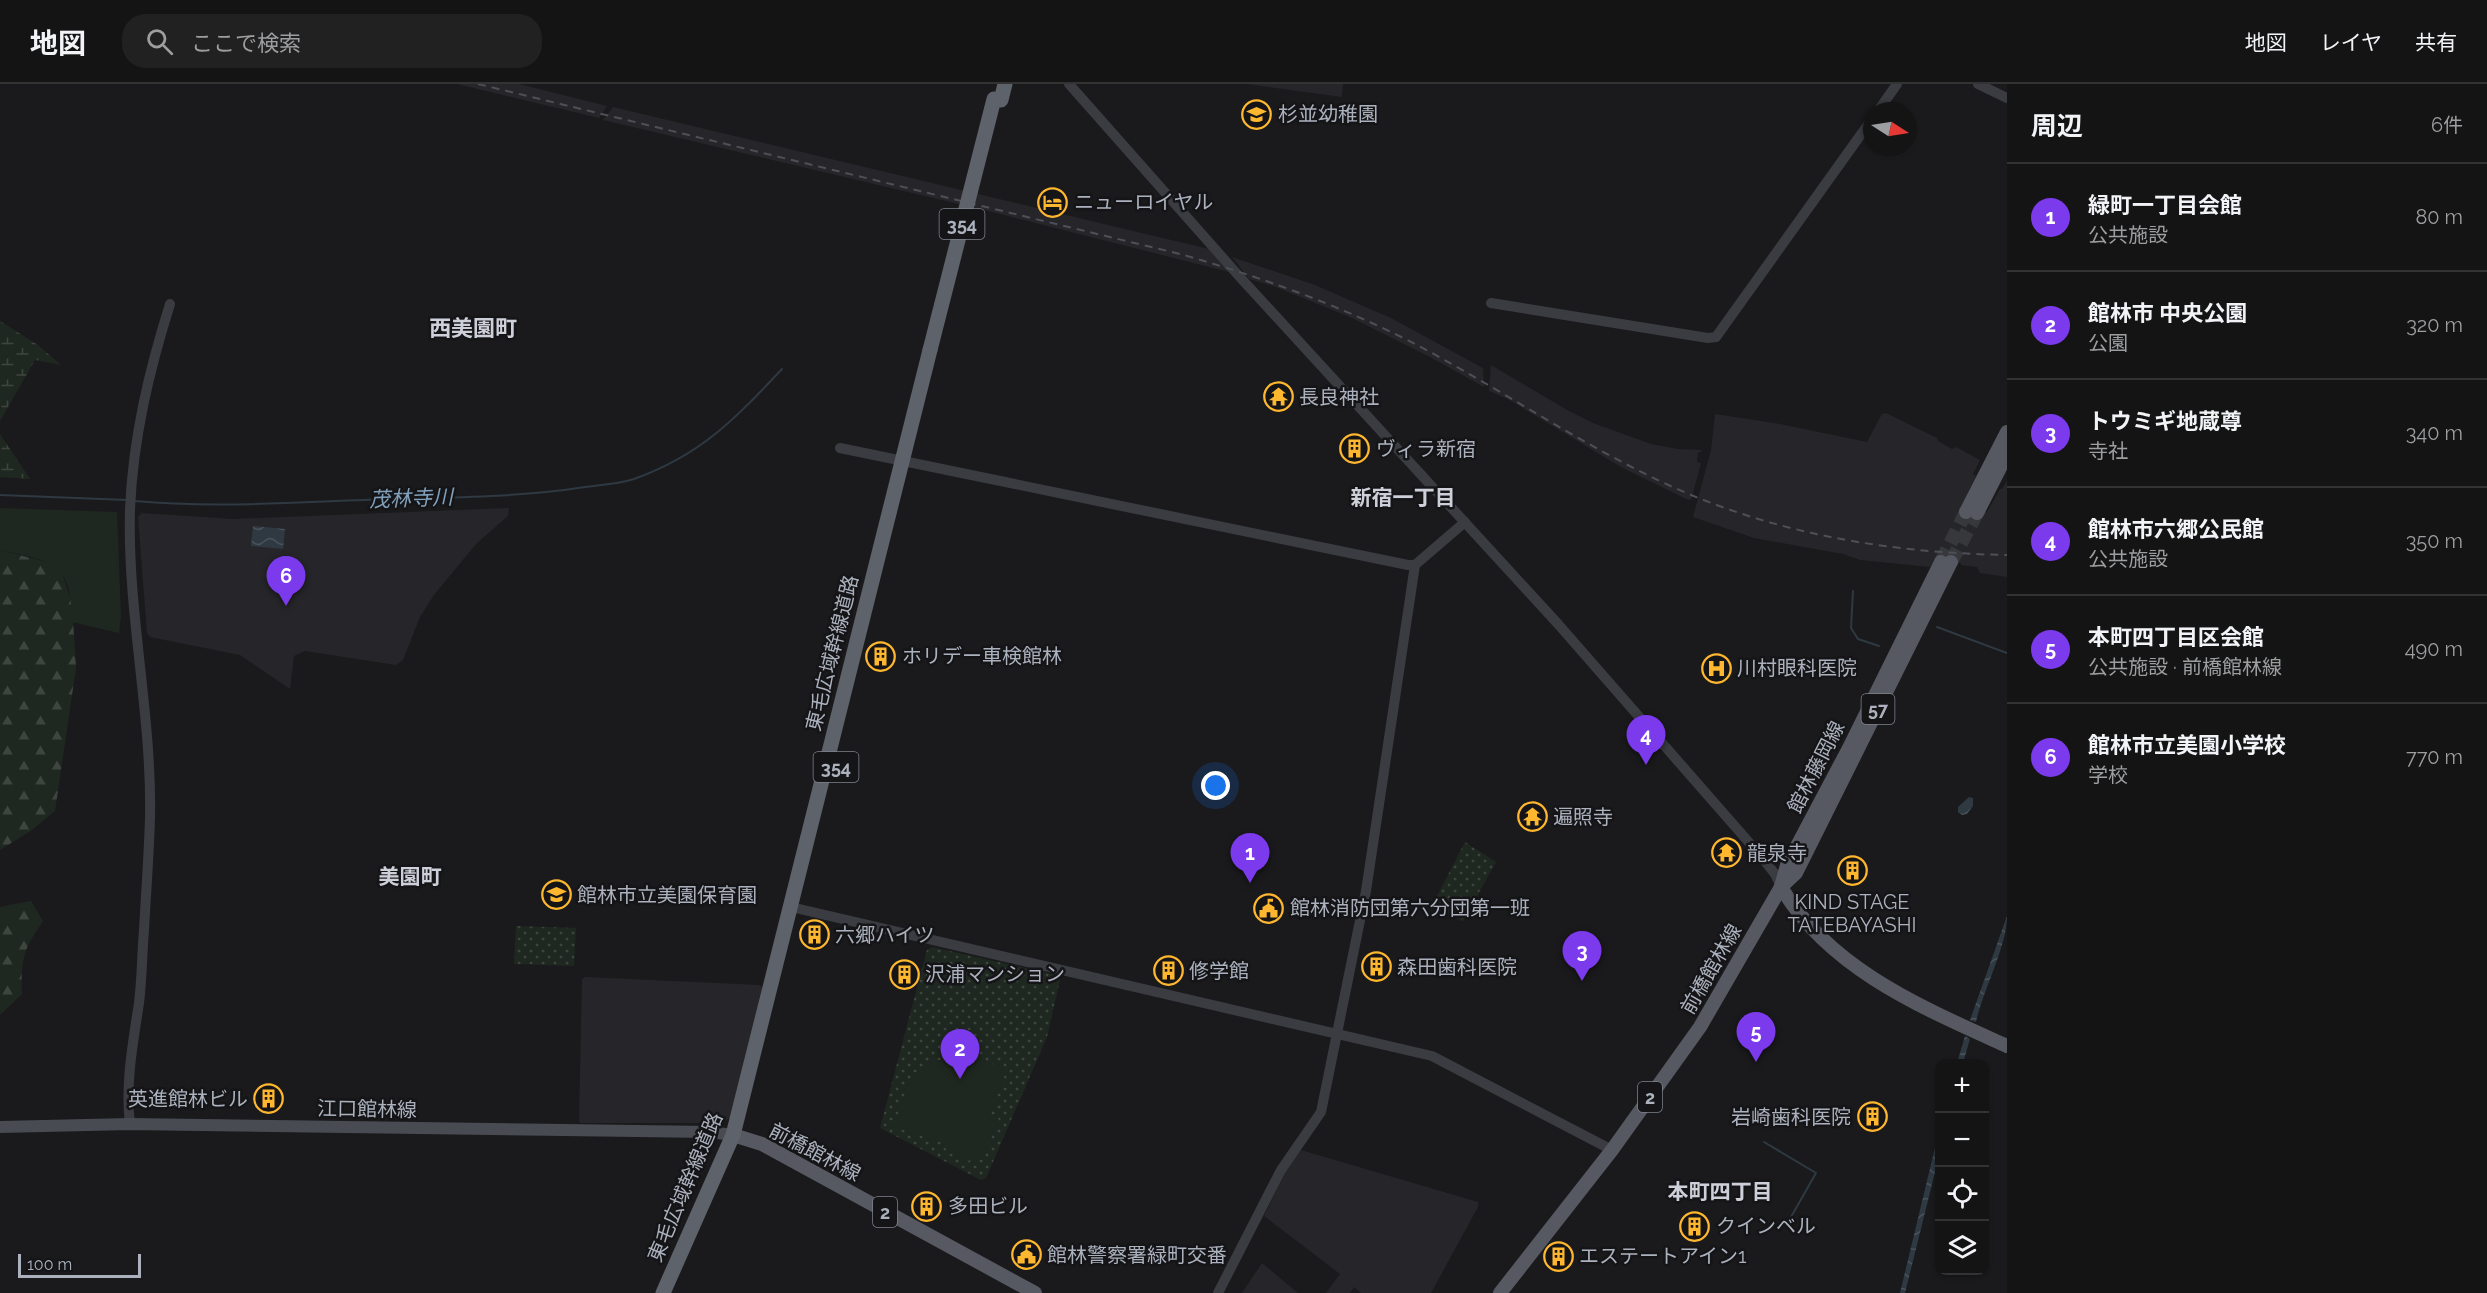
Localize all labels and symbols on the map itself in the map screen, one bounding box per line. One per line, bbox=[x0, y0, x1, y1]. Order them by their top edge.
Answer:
school or university icon: 杉並幼稚園 bbox=[1241, 98, 1273, 130]
place label: 杉並幼稚園 bbox=[1278, 102, 1378, 126]
north arrow bbox=[1863, 102, 1917, 156]
hotel icon: ニューロイヤル bbox=[1037, 186, 1069, 218]
place label: ニューロイヤル bbox=[1074, 190, 1213, 214]
road number: 354 bbox=[940, 209, 984, 239]
district label: 西美園町 bbox=[429, 315, 517, 341]
temple icon: 長良神社 bbox=[1262, 381, 1294, 413]
place label: 長良神社 bbox=[1299, 385, 1379, 409]
building icon: ヴィラ新宿 bbox=[1339, 433, 1371, 465]
place label: ヴィラ新宿 bbox=[1376, 437, 1476, 461]
water label: 茂林寺川 bbox=[369, 484, 455, 512]
district label: 新宿一丁目 bbox=[1351, 485, 1456, 510]
pin: 6 bbox=[266, 556, 306, 606]
street label: 東毛広域幹線道路 bbox=[801, 572, 863, 734]
building icon: ホリデー車検館林 bbox=[865, 640, 897, 672]
place label: ホリデー車検館林 bbox=[902, 644, 1062, 668]
hospital icon: 川村眼科医院 bbox=[1700, 652, 1732, 684]
place label: 川村眼科医院 bbox=[1737, 656, 1857, 680]
road number: 57 bbox=[1862, 694, 1894, 724]
pin: 4 bbox=[1626, 716, 1666, 765]
street label: 館林藤岡線 bbox=[1783, 717, 1849, 817]
road number: 354 bbox=[814, 752, 858, 782]
your location bbox=[1201, 771, 1230, 800]
temple icon: 遍照寺 bbox=[1516, 801, 1548, 833]
place label: 遍照寺 bbox=[1553, 805, 1613, 829]
pin: 1 bbox=[1230, 834, 1270, 883]
temple icon: 龍泉寺 bbox=[1710, 837, 1742, 869]
place label: 龍泉寺 bbox=[1747, 841, 1807, 865]
building icon: KIND STAGE TATEBAYASHI bbox=[1836, 855, 1868, 887]
district label: 美園町 bbox=[379, 864, 442, 889]
school or university icon: 館林市立美園保育園 bbox=[540, 879, 572, 911]
place label: 館林市立美園保育園 bbox=[577, 883, 757, 907]
place label: KIND STAGE TATEBAYASHI bbox=[1788, 890, 1916, 937]
public building icon: 館林消防団第六分団第一班 bbox=[1253, 892, 1285, 924]
place label: 館林消防団第六分団第一班 bbox=[1290, 896, 1530, 920]
building icon: 六郷ハイツ bbox=[798, 919, 830, 951]
street label: 前橋館林線 bbox=[1676, 920, 1746, 1018]
place label: 六郷ハイツ bbox=[835, 923, 935, 947]
pin: 3 bbox=[1562, 932, 1602, 981]
building icon: 森田歯科医院 bbox=[1360, 951, 1392, 983]
building icon: 修学館 bbox=[1152, 955, 1184, 987]
place label: 森田歯科医院 bbox=[1397, 955, 1517, 979]
building icon: 沢浦マンション bbox=[888, 958, 920, 990]
place label: 修学館 bbox=[1189, 959, 1249, 983]
place label: 沢浦マンション bbox=[925, 962, 1065, 986]
pin: 5 bbox=[1736, 1012, 1776, 1062]
pin: 2 bbox=[940, 1030, 980, 1079]
road number: 2 bbox=[1638, 1082, 1662, 1112]
building icon: 英進館林ビル bbox=[253, 1083, 285, 1115]
place label: 英進館林ビル bbox=[128, 1087, 248, 1111]
street label: 江口館林線 bbox=[317, 1096, 417, 1122]
building icon: 岩崎歯科医院 bbox=[1856, 1101, 1888, 1133]
place label: 岩崎歯科医院 bbox=[1731, 1105, 1851, 1129]
street label: 東毛広域幹線道路 bbox=[643, 1109, 727, 1265]
street label: 前橋館林線 bbox=[765, 1118, 865, 1186]
district label: 本町四丁目 bbox=[1668, 1179, 1773, 1204]
building icon: 多田ビル bbox=[911, 1190, 943, 1222]
place label: 多田ビル bbox=[948, 1194, 1028, 1218]
road number: 2 bbox=[873, 1197, 897, 1227]
building icon: クインベル bbox=[1679, 1210, 1711, 1242]
place label: クインベル bbox=[1716, 1214, 1816, 1238]
public building icon: 館林警察署緑町交番 bbox=[1010, 1239, 1042, 1271]
building icon: エステートアイン1 bbox=[1542, 1240, 1574, 1272]
place label: 館林警察署緑町交番 bbox=[1047, 1243, 1227, 1267]
place label: エステートアイン1 bbox=[1579, 1244, 1747, 1268]
scale bar bbox=[18, 1251, 141, 1278]

